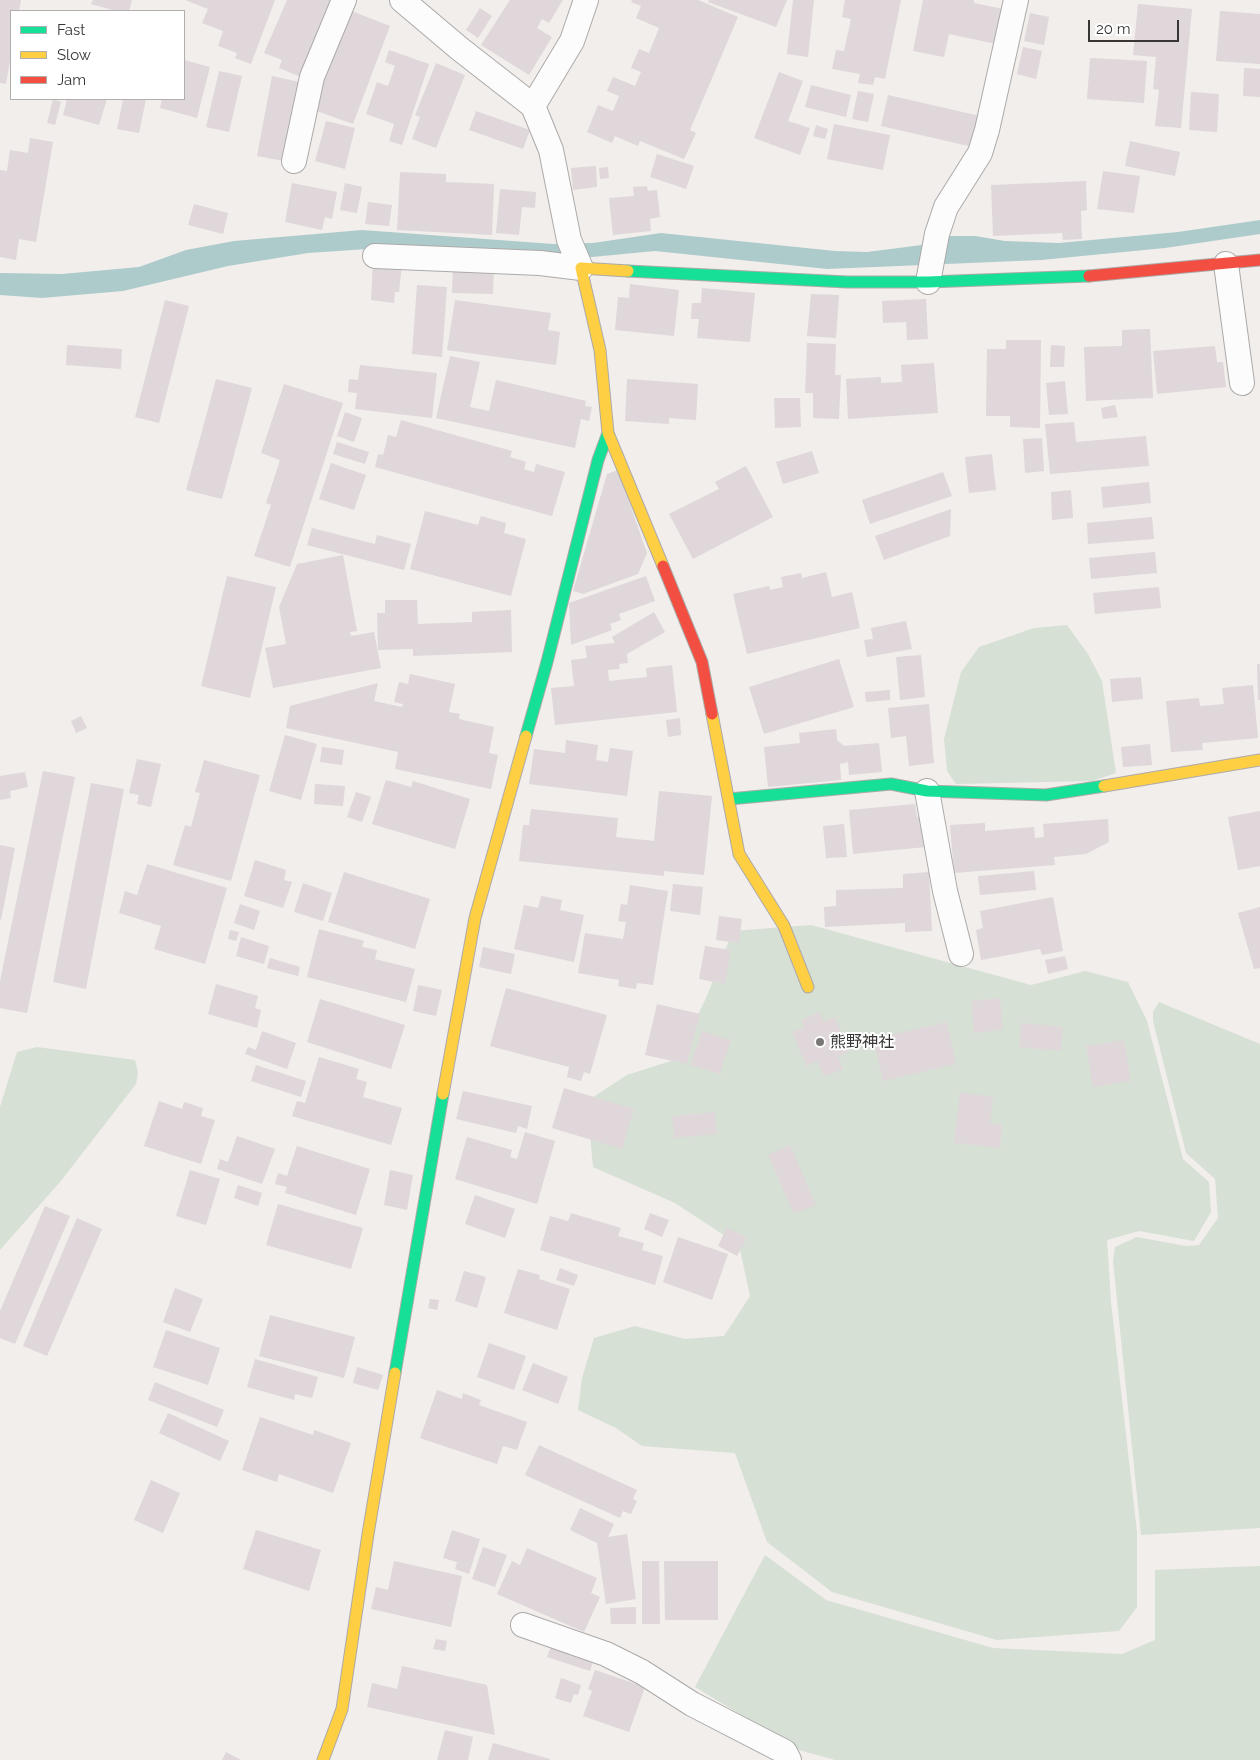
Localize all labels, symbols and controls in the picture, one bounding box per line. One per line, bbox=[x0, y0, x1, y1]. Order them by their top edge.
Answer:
legend bbox=[10, 10, 185, 100]
scale bar bbox=[1090, 10, 1181, 42]
text: 20 m bbox=[1096, 20, 1131, 38]
text: Fast bbox=[57, 21, 85, 39]
text: Slow bbox=[57, 46, 91, 64]
text: Jam bbox=[57, 71, 86, 89]
place label: 熊野神社 bbox=[830, 1032, 894, 1052]
marker: 熊野神社 bbox=[814, 1036, 826, 1048]

